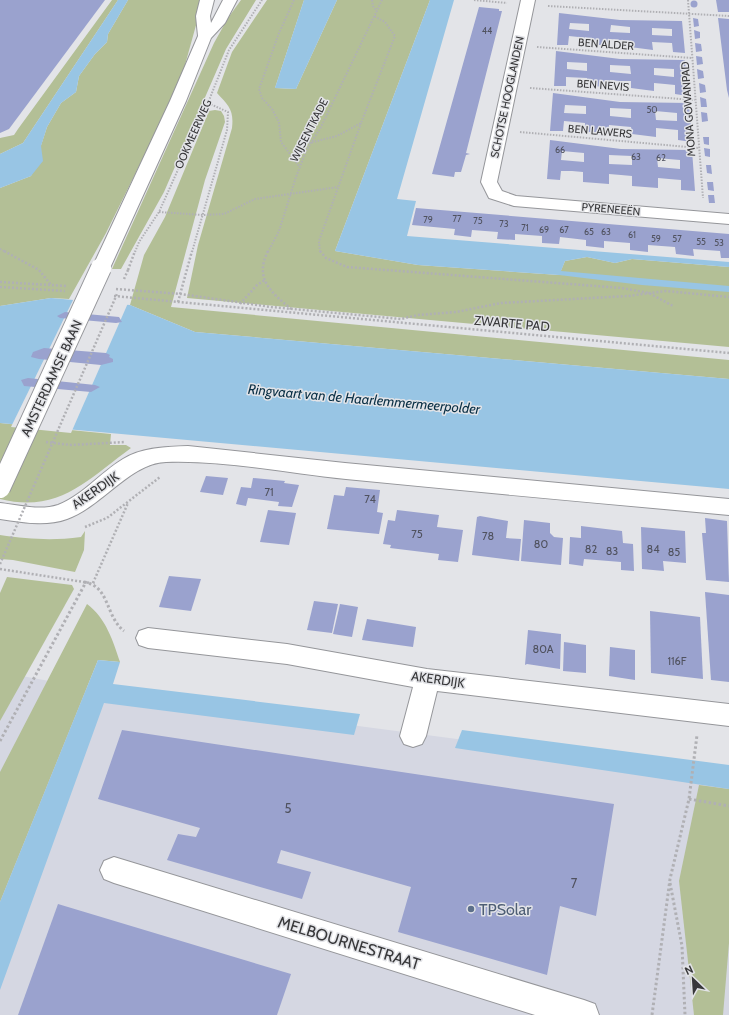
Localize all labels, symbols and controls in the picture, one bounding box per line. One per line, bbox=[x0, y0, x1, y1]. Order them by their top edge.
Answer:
house number: 44 bbox=[482, 25, 492, 36]
street label: SCHOTSE HOOGLANDEN bbox=[487, 35, 527, 159]
street label: BEN ALDER bbox=[578, 35, 635, 53]
street label: MONA GOWANPAD bbox=[678, 61, 698, 157]
street label: BEN NEVIS bbox=[576, 76, 630, 94]
street label: WIJSENTKADE bbox=[287, 96, 331, 164]
street label: OOKMEERWEG bbox=[171, 97, 215, 171]
house number: 50 bbox=[646, 104, 658, 115]
street label: BEN LAWERS bbox=[567, 121, 633, 141]
house number: 66 bbox=[555, 144, 565, 155]
house number: 63 bbox=[631, 151, 641, 162]
house number: 62 bbox=[656, 152, 666, 163]
street label: PYRENEEËN bbox=[581, 199, 641, 219]
house number: 77 bbox=[452, 213, 462, 224]
house number: 79 bbox=[423, 214, 433, 225]
house number: 75 bbox=[473, 215, 483, 226]
house number: 73 bbox=[499, 218, 509, 229]
house number: 71 bbox=[521, 222, 529, 233]
house number: 69 bbox=[539, 224, 549, 235]
house number: 67 bbox=[559, 224, 569, 235]
house number: 65 bbox=[584, 226, 594, 237]
house number: 63 bbox=[601, 226, 611, 237]
house number: 61 bbox=[628, 229, 636, 240]
house number: 59 bbox=[651, 233, 661, 244]
house number: 57 bbox=[672, 233, 682, 244]
house number: 55 bbox=[696, 236, 706, 247]
house number: 53 bbox=[714, 237, 724, 248]
street label: ZWARTE PAD bbox=[473, 312, 551, 334]
street label: AMSTERDAMSE BAAN bbox=[17, 317, 85, 439]
water label: Ringvaart van de Haarlemmermeerpolder bbox=[247, 380, 482, 418]
street label: AKERDIJK bbox=[68, 468, 122, 512]
house number: 71 bbox=[264, 485, 274, 499]
house number: 74 bbox=[364, 492, 376, 506]
house number: 75 bbox=[411, 527, 423, 541]
house number: 78 bbox=[482, 529, 494, 543]
house number: 80 bbox=[534, 537, 548, 551]
house number: 82 bbox=[585, 542, 597, 556]
house number: 84 bbox=[646, 542, 660, 556]
house number: 83 bbox=[606, 544, 618, 558]
house number: 85 bbox=[668, 545, 680, 559]
house number: 80A bbox=[532, 642, 554, 656]
house number: 116F bbox=[667, 654, 687, 668]
street label: AKERDIJK bbox=[410, 667, 466, 691]
house number: 5 bbox=[284, 800, 292, 816]
house number: 7 bbox=[571, 875, 578, 891]
place label: TPSolar bbox=[479, 900, 532, 919]
marker: TPSolar bbox=[466, 904, 476, 914]
street label: MELBOURNESTRAAT bbox=[275, 912, 423, 974]
north arrow bbox=[673, 959, 713, 999]
text: N bbox=[682, 962, 695, 978]

